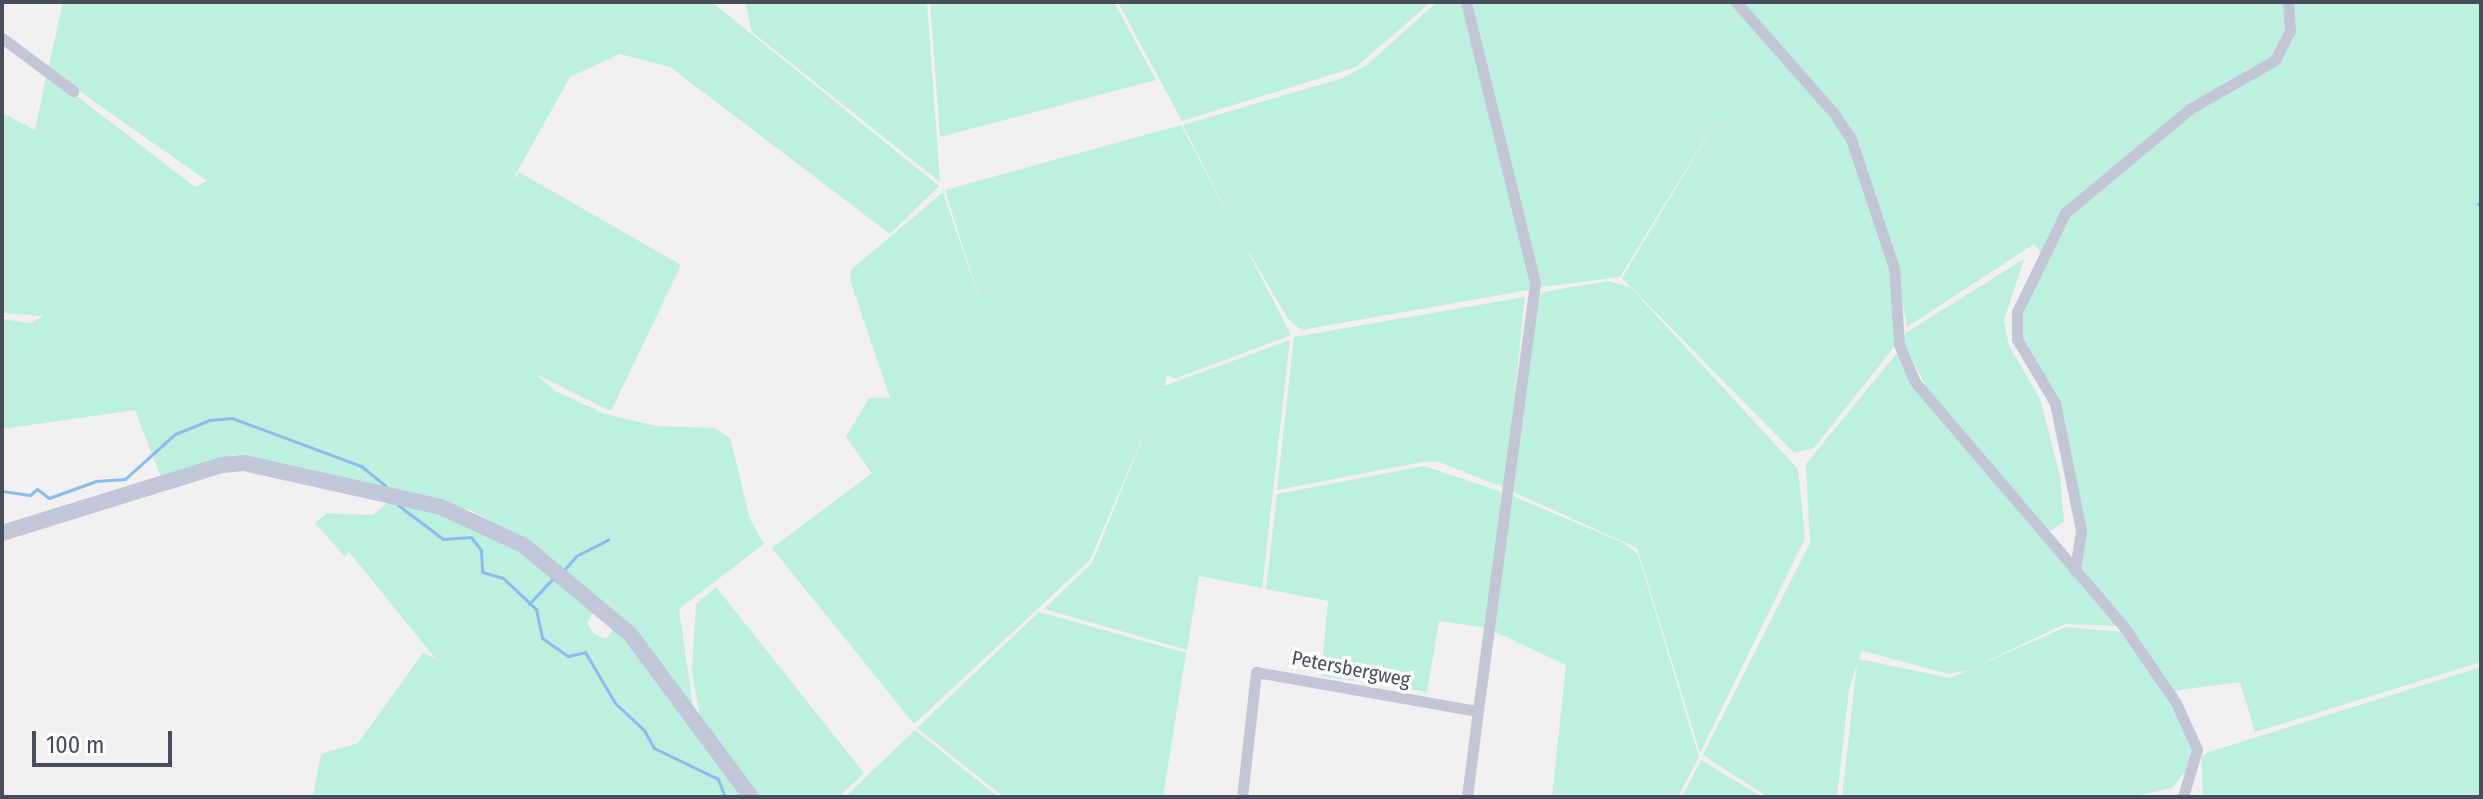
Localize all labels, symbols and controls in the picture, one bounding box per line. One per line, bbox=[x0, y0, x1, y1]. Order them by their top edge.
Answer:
street label: Petersbergweg bbox=[1290, 646, 1412, 692]
scale bar bbox=[36, 715, 176, 765]
text: 100 m bbox=[46, 731, 104, 759]

